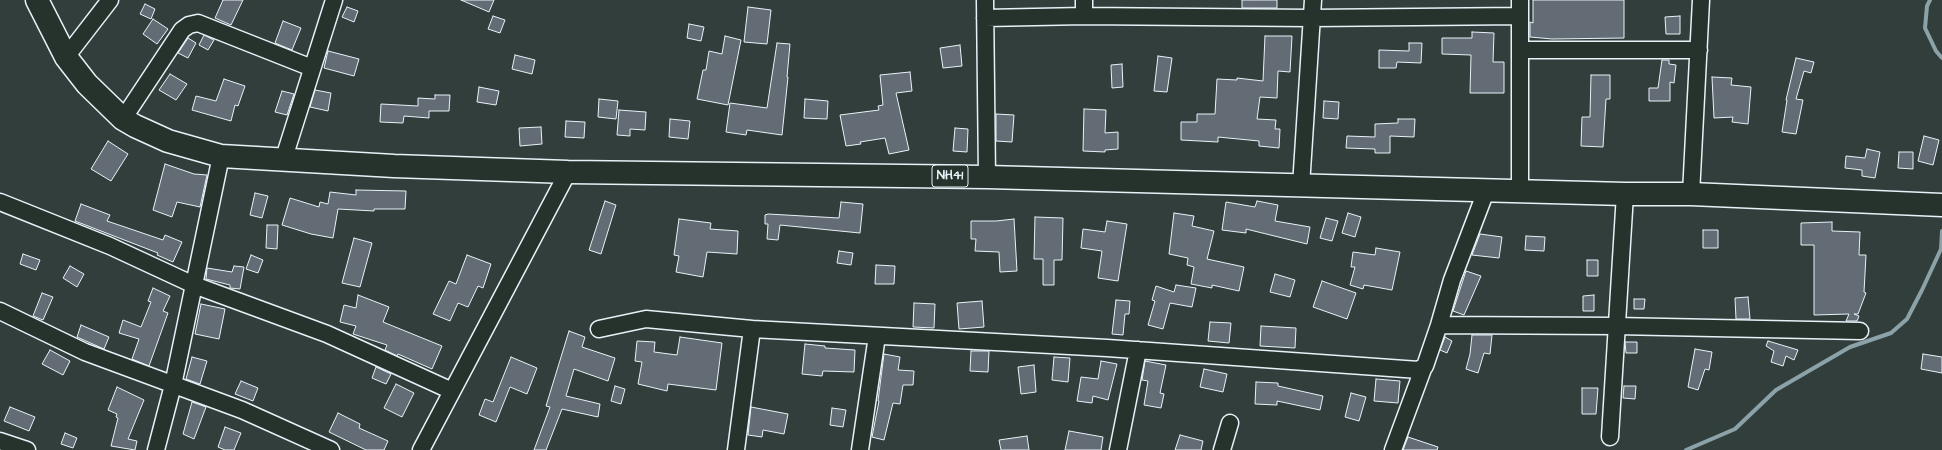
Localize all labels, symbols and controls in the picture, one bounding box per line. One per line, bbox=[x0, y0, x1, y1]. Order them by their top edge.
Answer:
road number: NH41 bbox=[932, 165, 968, 187]

